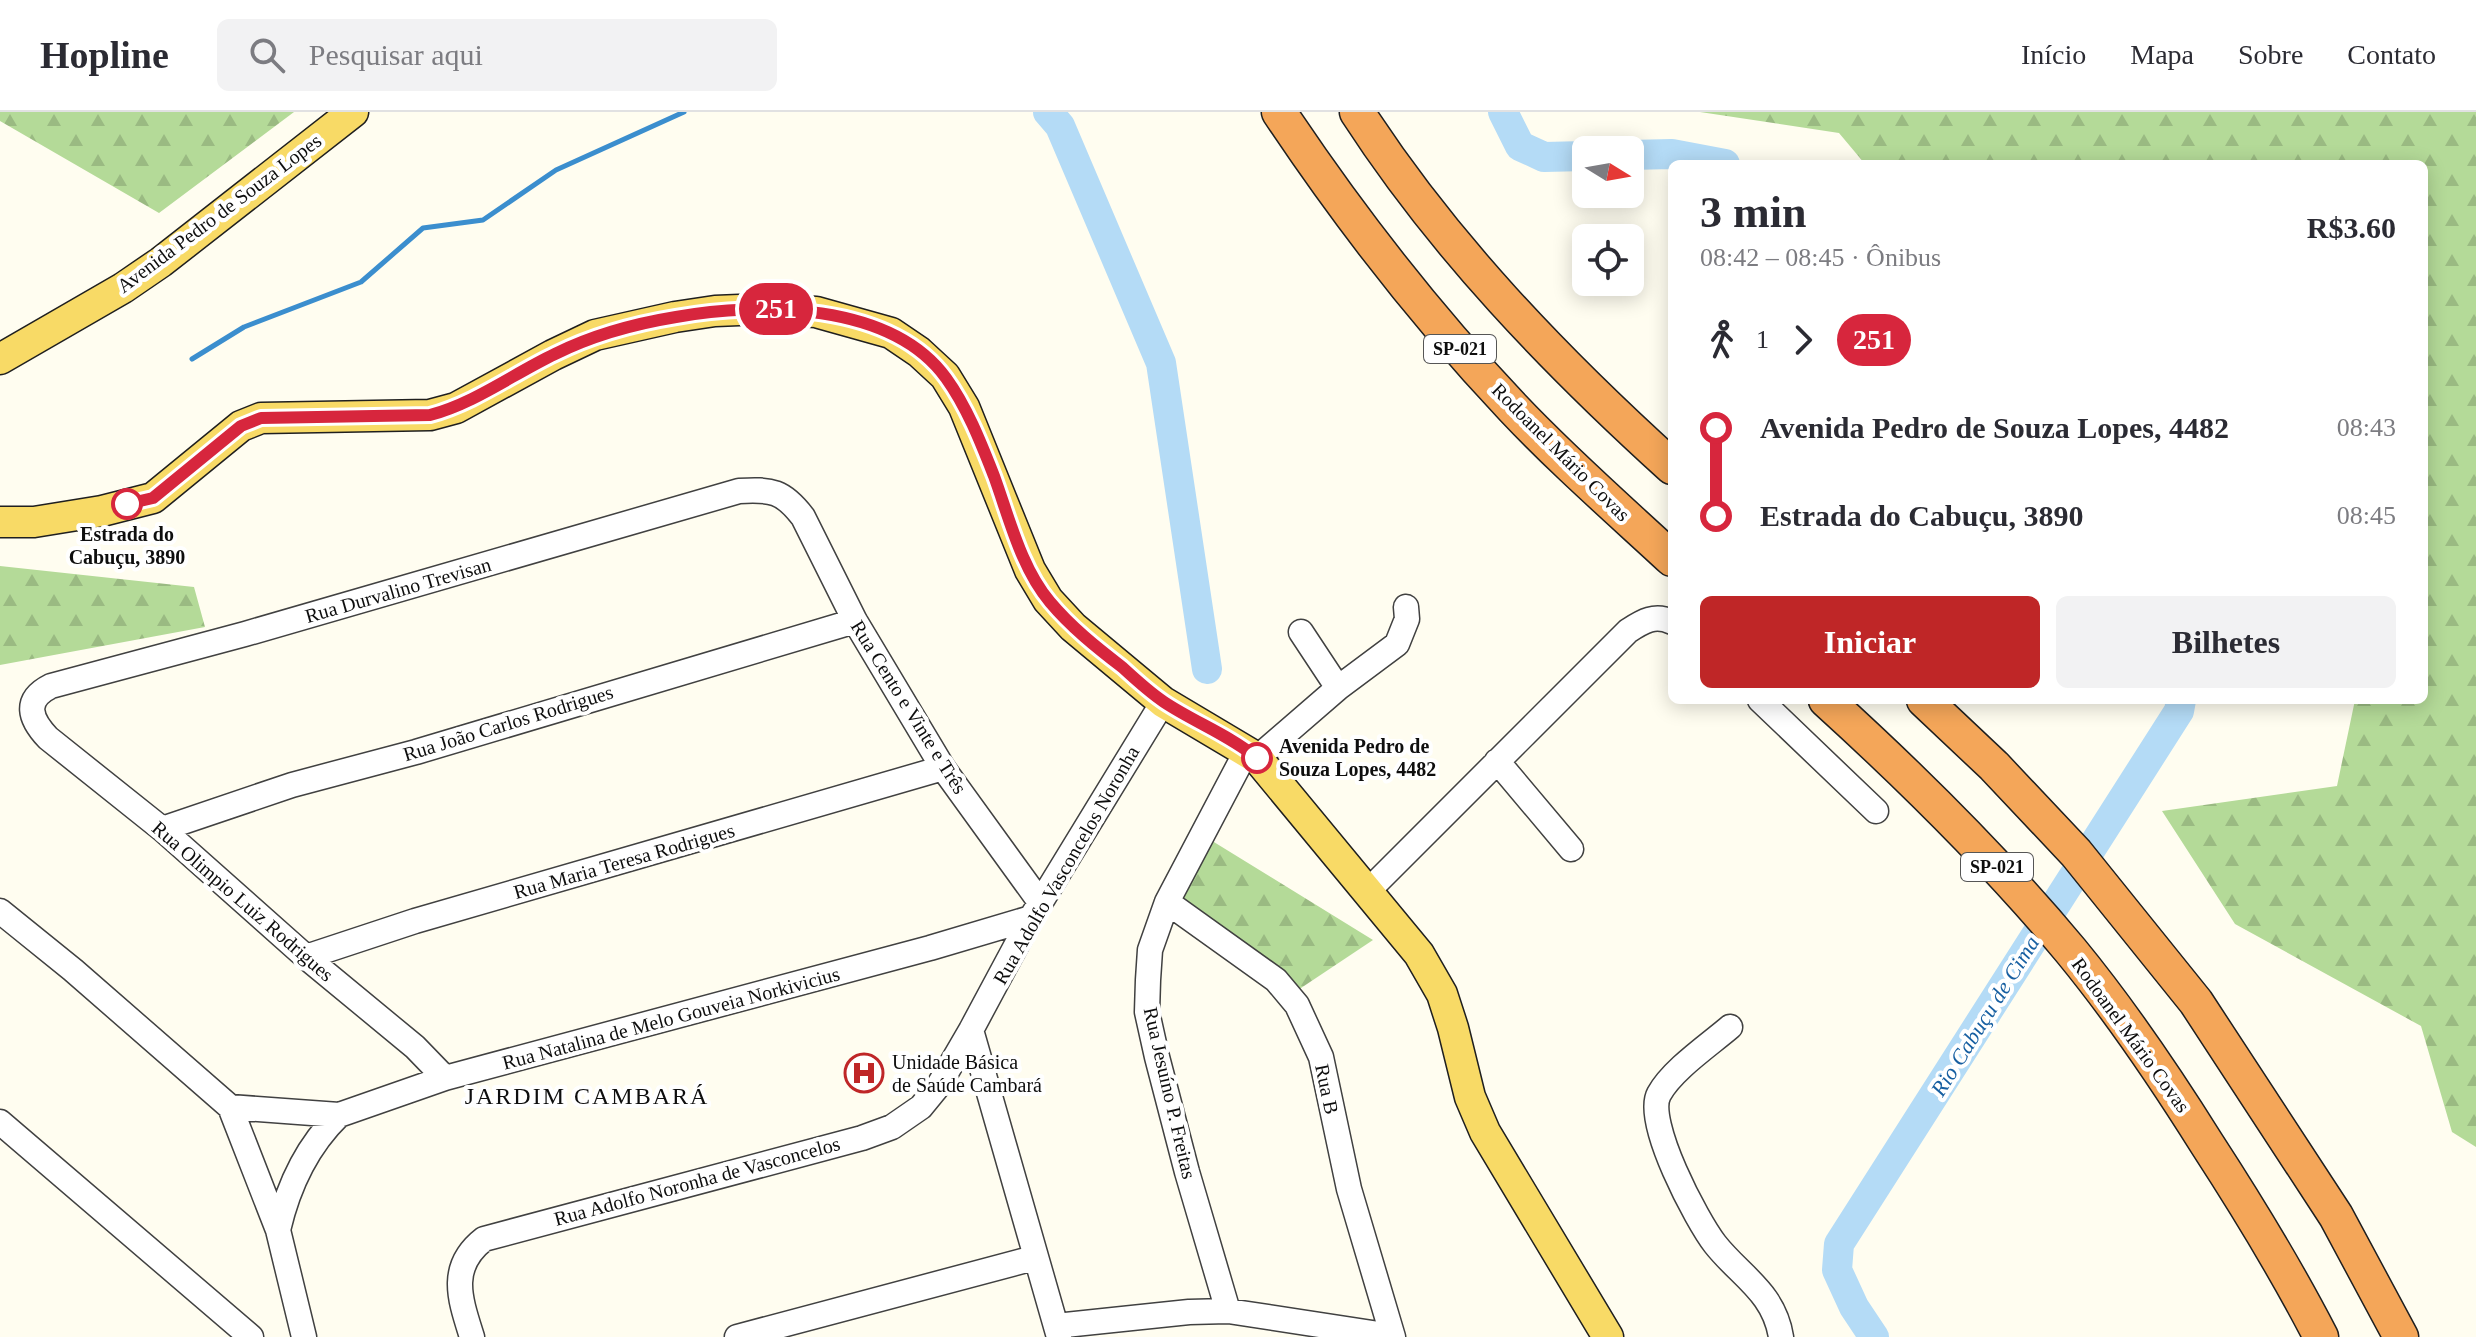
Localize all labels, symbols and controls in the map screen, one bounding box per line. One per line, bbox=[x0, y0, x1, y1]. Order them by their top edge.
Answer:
search box bbox=[217, 19, 777, 91]
icon: search bbox=[245, 33, 289, 77]
text: Hopline bbox=[40, 34, 169, 76]
text: Pesquisar aqui bbox=[309, 38, 483, 71]
text: Início bbox=[2021, 39, 2086, 70]
text: Mapa bbox=[2130, 39, 2194, 70]
text: Sobre bbox=[2238, 39, 2303, 70]
text: Contato bbox=[2347, 39, 2436, 70]
street label: Avenida Pedro de Souza Lopes bbox=[113, 129, 326, 298]
north arrow bbox=[1572, 136, 1644, 208]
map controls bbox=[1572, 136, 1644, 296]
text: 3 min bbox=[1700, 188, 1806, 237]
text: R$3.60 bbox=[2307, 211, 2396, 244]
button: locate bbox=[1572, 224, 1644, 296]
text: 08:42 – 08:45 · Ônibus bbox=[1700, 243, 1941, 272]
line badge: 251 bbox=[730, 283, 822, 335]
text: 251 bbox=[755, 293, 797, 324]
icon: walk bbox=[1700, 318, 1744, 362]
icon: forward bbox=[1781, 318, 1825, 362]
text: 251 bbox=[1853, 324, 1895, 355]
text: 1 bbox=[1756, 325, 1769, 354]
road number: SP-021 bbox=[1424, 335, 1496, 363]
street label: Rodoanel Mário Covas bbox=[1488, 379, 1635, 526]
text: Avenida Pedro de Souza Lopes, 4482 bbox=[1760, 411, 2229, 444]
text: 08:43 bbox=[2337, 413, 2396, 442]
marker: Estrada do Cabuçu, 3890 bbox=[112, 489, 142, 519]
text: Estrada do Cabuçu, 3890 bbox=[1760, 499, 2083, 532]
text: 08:45 bbox=[2337, 501, 2396, 530]
place label: Estrada do Cabuçu, 3890 bbox=[69, 523, 185, 569]
street label: Rua Durvalino Trevisan bbox=[303, 553, 493, 627]
button: Iniciar bbox=[1700, 596, 2040, 688]
button: Bilhetes bbox=[2056, 596, 2396, 688]
street label: Rua Cento e Vinte e Três bbox=[847, 616, 971, 798]
street label: Rua João Carlos Rodrigues bbox=[400, 681, 616, 766]
place label: Avenida Pedro de Souza Lopes, 4482 bbox=[1279, 735, 1436, 781]
street label: Rua Adolfo Vasconcelos Noronha bbox=[989, 742, 1143, 988]
marker: Avenida Pedro de Souza Lopes, 4482 bbox=[1242, 743, 1272, 773]
street label: Rua Olimpio Luiz Rodrigues bbox=[147, 816, 338, 987]
street label: Rua Maria Teresa Rodrigues bbox=[511, 819, 737, 904]
road number: SP-021 bbox=[1961, 853, 2033, 881]
water label: Rio Cabuçu de Cima bbox=[1925, 931, 2044, 1101]
street label: Rodoanel Mário Covas bbox=[2068, 953, 2195, 1117]
street label: Rua Natalina de Melo Gouveia Norkivicius bbox=[500, 962, 842, 1074]
street label: Rua Jesuíno P. Freitas bbox=[1140, 1005, 1201, 1181]
place label: Unidade Básica de Saúde Cambará bbox=[892, 1051, 1042, 1096]
hospital icon: Unidade Básica de Saúde Cambará bbox=[843, 1052, 885, 1094]
street label: Rua B bbox=[1311, 1062, 1343, 1116]
district label: JARDIM CAMBARÁ bbox=[465, 1083, 709, 1109]
street label: Rua Adolfo Noronha de Vasconcelos bbox=[552, 1132, 843, 1230]

